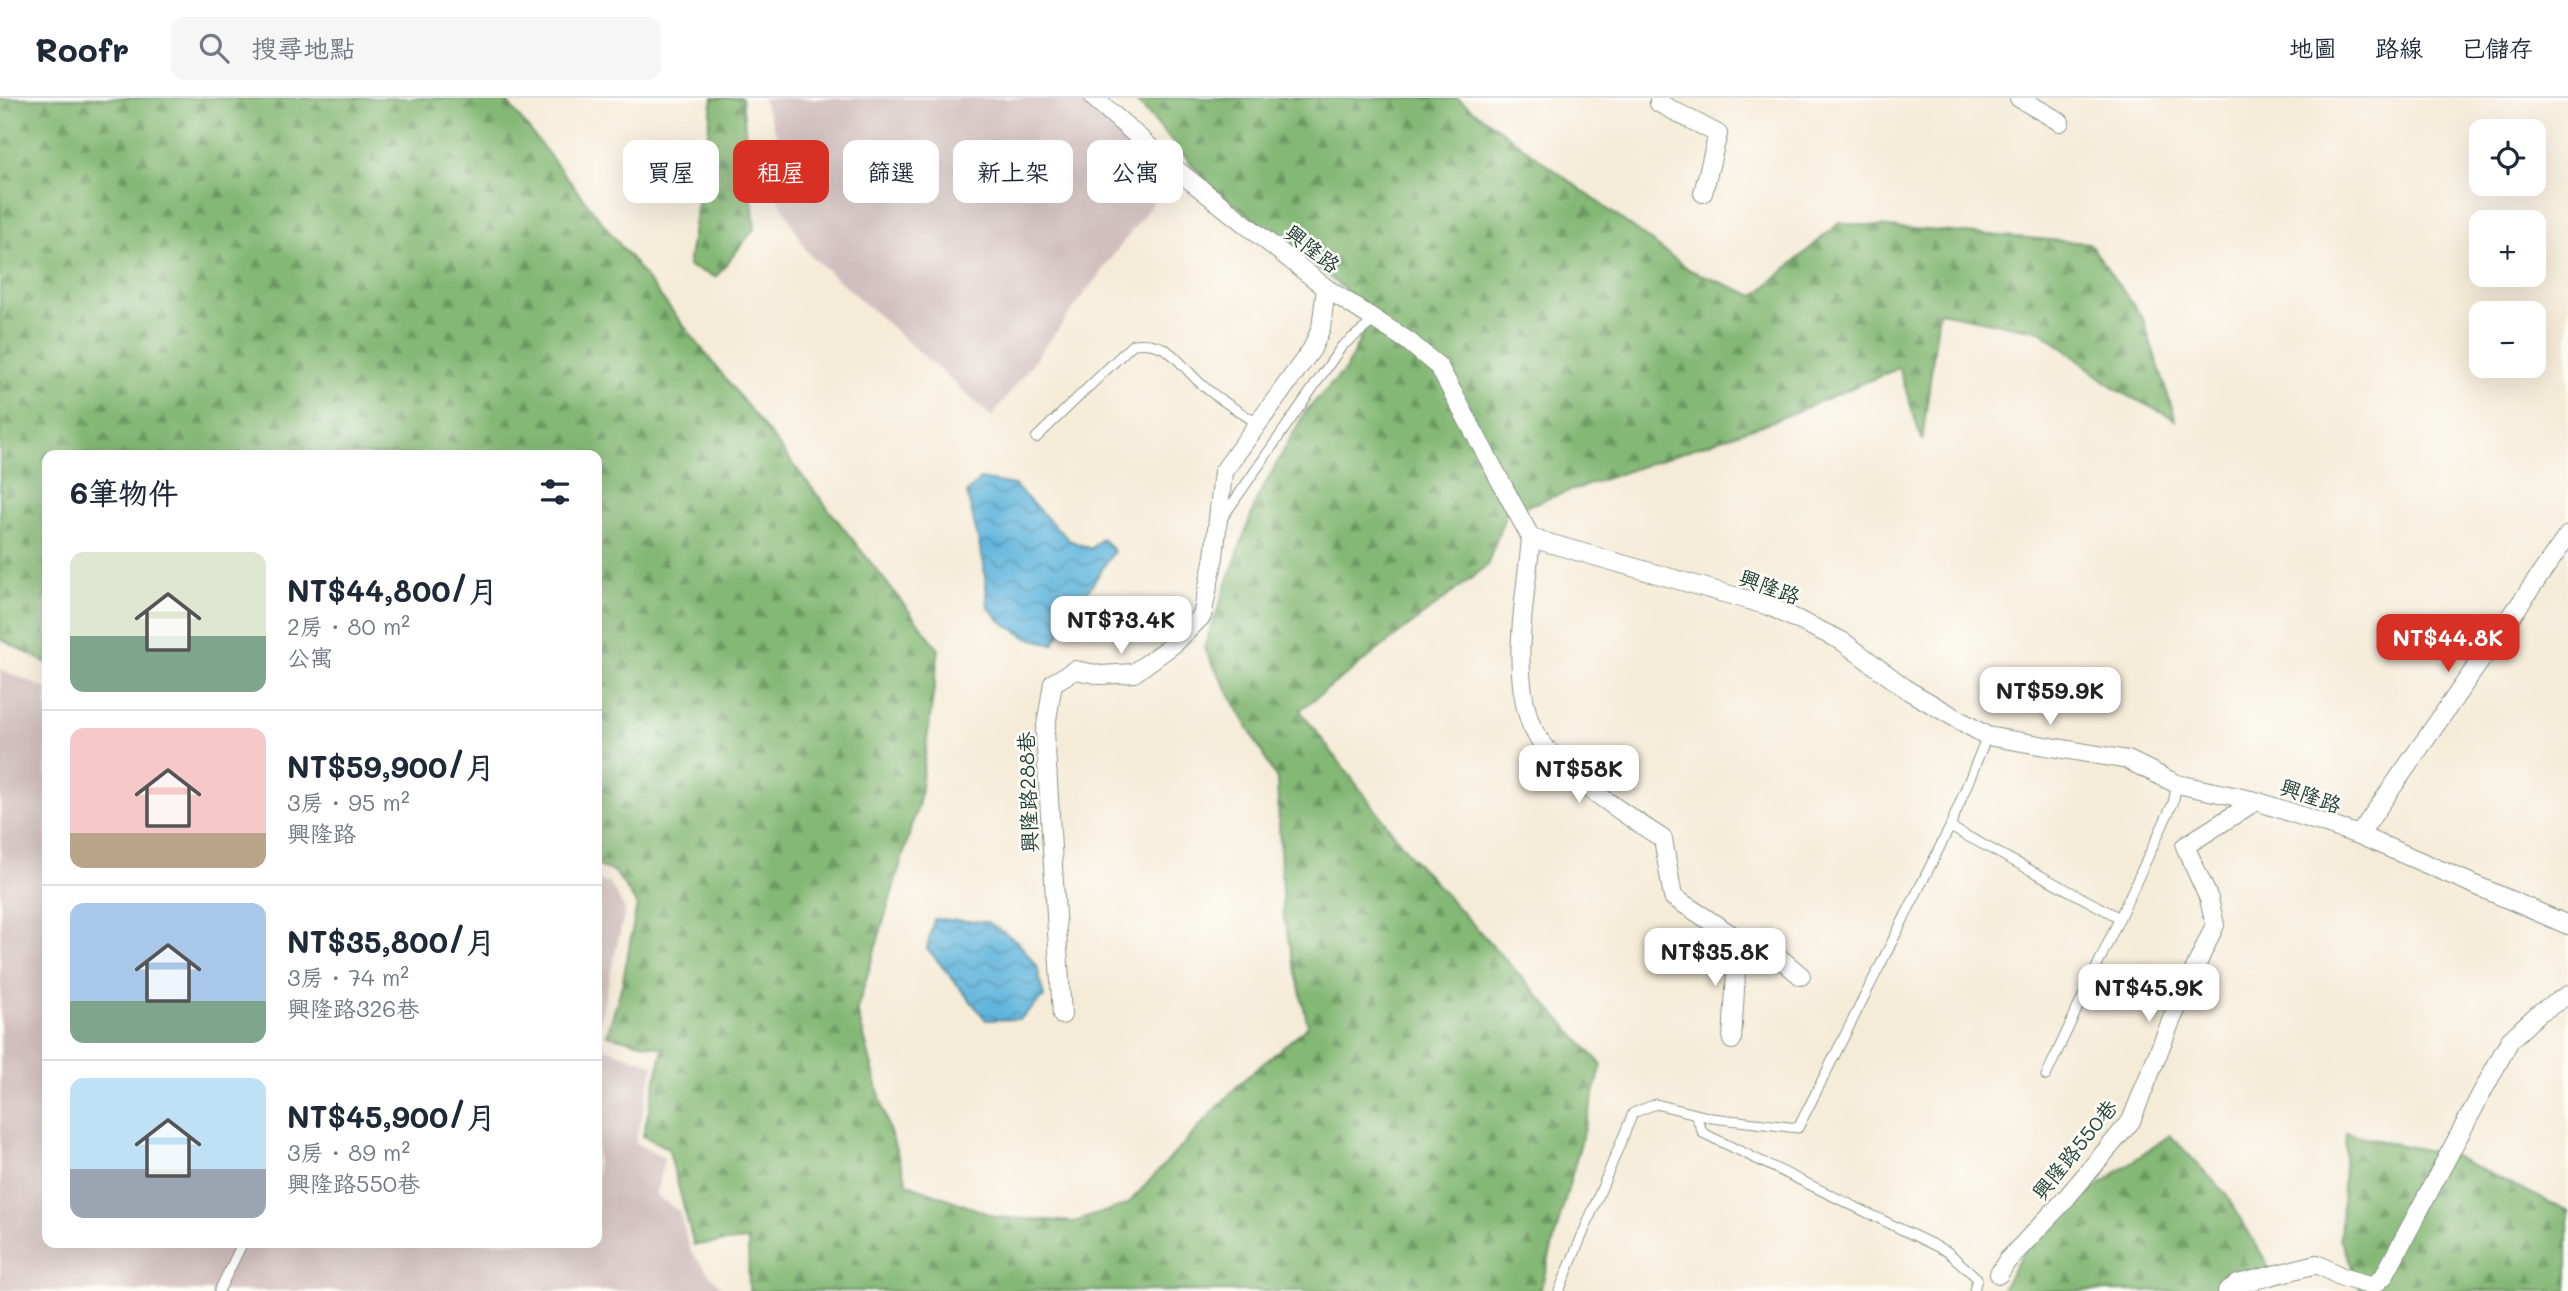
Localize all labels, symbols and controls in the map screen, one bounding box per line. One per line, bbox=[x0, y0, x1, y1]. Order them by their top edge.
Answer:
search box bbox=[171, 17, 661, 80]
text: Roofr bbox=[35, 27, 129, 70]
icon: search bbox=[195, 29, 233, 67]
text: 搜尋地點 bbox=[251, 31, 355, 65]
text: 地圖 bbox=[2289, 32, 2337, 63]
text: 路線 bbox=[2375, 32, 2423, 63]
text: 已儲存 bbox=[2461, 32, 2533, 63]
map controls bbox=[2469, 119, 2546, 378]
button: locate bbox=[2469, 119, 2546, 196]
chip: 買屋 bbox=[623, 140, 719, 203]
chip: 租屋 bbox=[733, 140, 829, 203]
chip: 篩選 bbox=[843, 140, 939, 203]
chip: 新上架 bbox=[953, 140, 1073, 203]
chip: 公寓 bbox=[1087, 140, 1183, 203]
button: + bbox=[2469, 210, 2546, 287]
street label: 興隆路 bbox=[1280, 218, 1346, 278]
button: − bbox=[2469, 301, 2546, 378]
text: 6筆物件 bbox=[70, 472, 178, 512]
icon: filters bbox=[536, 473, 574, 511]
street label: 興隆路 bbox=[1736, 563, 1804, 609]
text: NT$44,800/月 bbox=[287, 570, 498, 610]
icon: home bbox=[126, 580, 210, 664]
pin: NT$73.4K bbox=[1049, 596, 1193, 656]
text: NT$73.4K bbox=[1067, 604, 1175, 634]
text: 2房 · 80 m² bbox=[287, 611, 410, 641]
pin: NT$44.8K bbox=[2376, 614, 2520, 674]
text: NT$44.8K bbox=[2393, 622, 2503, 652]
text: 公寓 bbox=[287, 642, 333, 672]
pin: NT$59.9K bbox=[1978, 668, 2122, 727]
text: NT$59.9K bbox=[1996, 675, 2104, 705]
street label: 興隆路288巷 bbox=[1011, 731, 1043, 853]
text: NT$59,900/月 bbox=[287, 746, 495, 786]
pin: NT$58K bbox=[1522, 746, 1636, 805]
text: NT$58K bbox=[1535, 753, 1623, 783]
icon: home bbox=[126, 756, 210, 840]
street label: 興隆路 bbox=[2277, 772, 2345, 818]
text: 3房 · 95 m² bbox=[287, 787, 410, 817]
text: 興隆路 bbox=[287, 818, 356, 848]
text: NT$35,800/月 bbox=[287, 921, 495, 961]
pin: NT$35.8K bbox=[1643, 928, 1787, 988]
icon: home bbox=[126, 931, 210, 1015]
text: NT$35.8K bbox=[1661, 936, 1769, 966]
text: 3房 · 74 m² bbox=[287, 962, 409, 992]
pin: NT$45.9K bbox=[2077, 964, 2221, 1024]
text: NT$45.9K bbox=[2094, 972, 2204, 1002]
text: 興隆路326巷 bbox=[287, 993, 419, 1023]
street label: 興隆路550巷 bbox=[2025, 1093, 2123, 1205]
text: NT$45,900/月 bbox=[287, 1096, 496, 1136]
icon: home bbox=[126, 1106, 210, 1190]
text: 3房 · 89 m² bbox=[287, 1137, 410, 1167]
text: 興隆路550巷 bbox=[287, 1168, 420, 1198]

